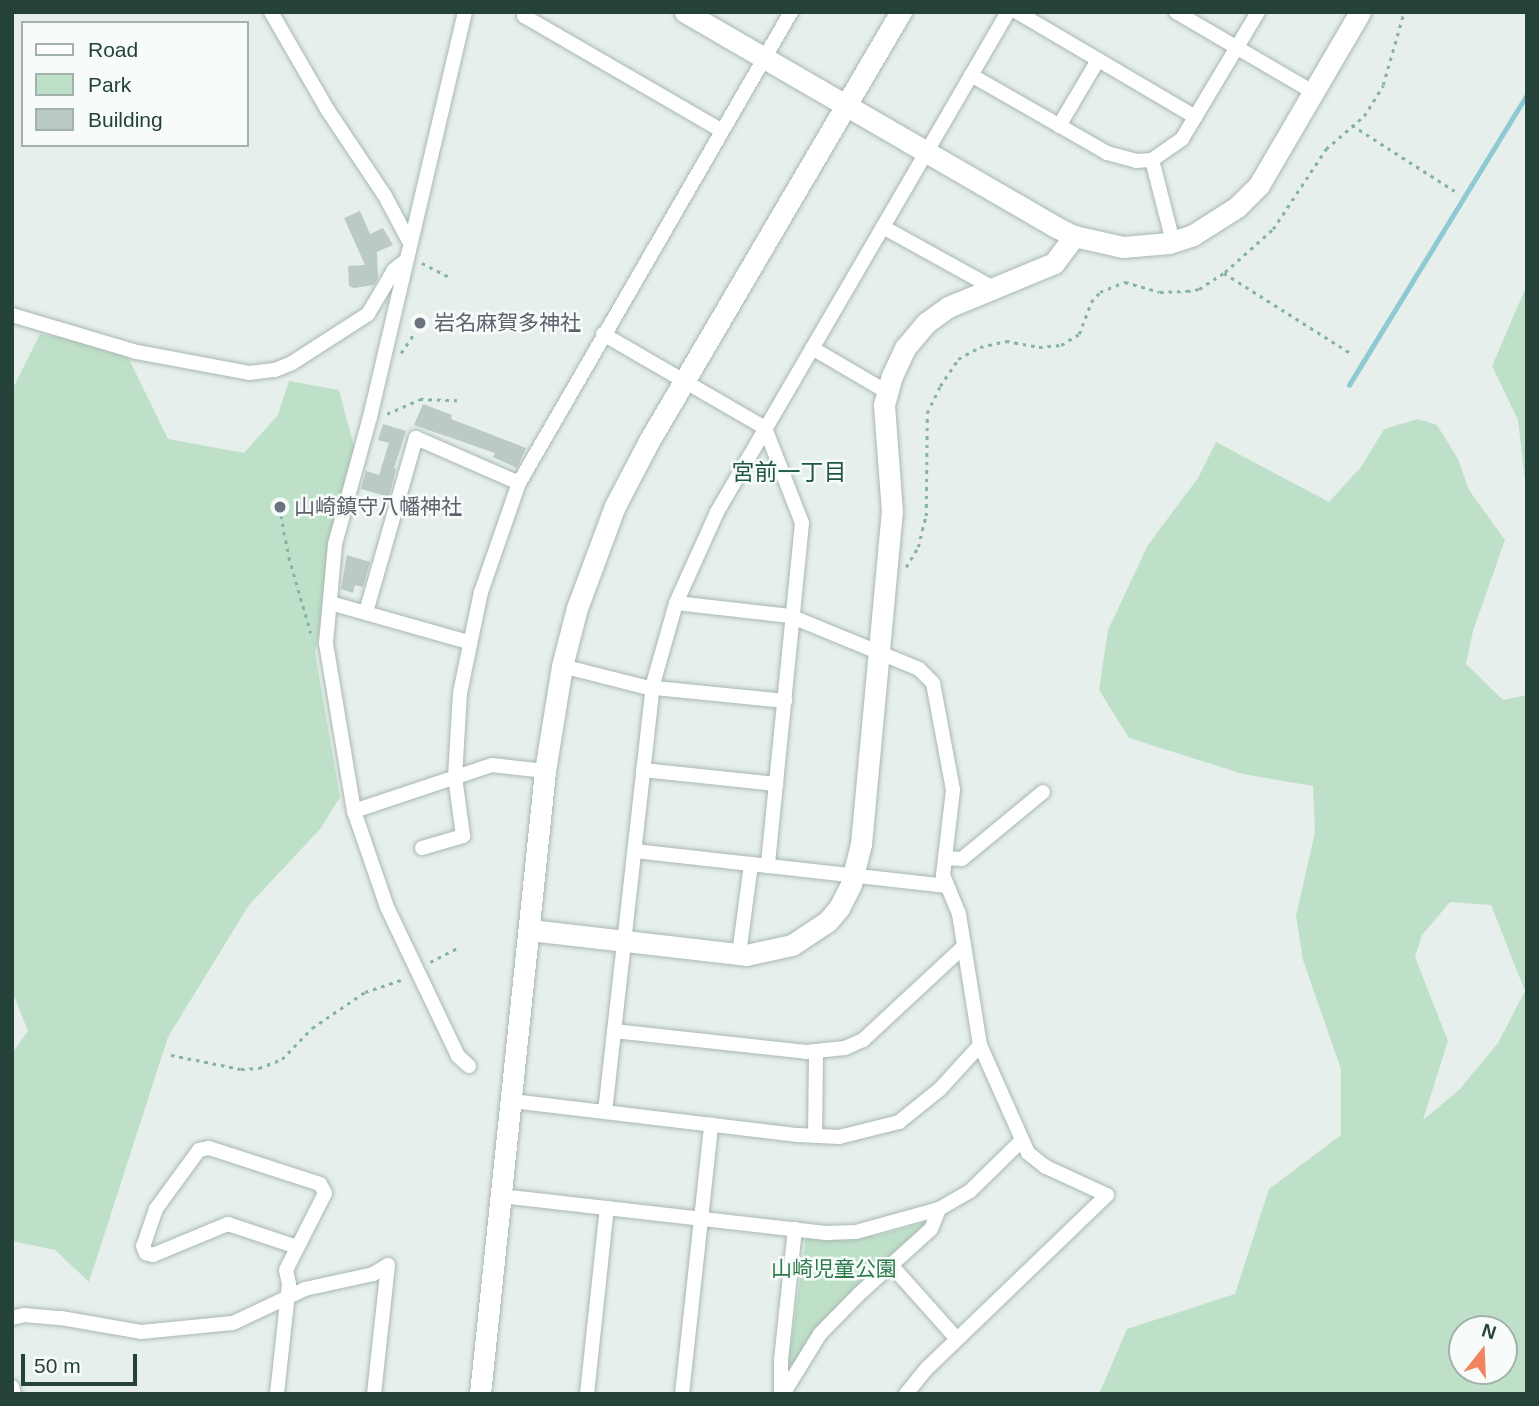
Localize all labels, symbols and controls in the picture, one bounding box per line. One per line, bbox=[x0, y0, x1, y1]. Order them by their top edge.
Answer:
legend bbox=[21, 21, 248, 147]
text: Road bbox=[88, 38, 138, 61]
text: Park bbox=[88, 73, 131, 96]
text: Building bbox=[88, 108, 163, 131]
place label: 岩名麻賀多神社 bbox=[434, 310, 581, 336]
marker: 岩名麻賀多神社 bbox=[412, 315, 428, 331]
district label: 宮前一丁目 bbox=[732, 458, 846, 486]
place label: 山崎鎮守八幡神社 bbox=[294, 494, 462, 520]
marker: 山崎鎮守八幡神社 bbox=[272, 499, 288, 515]
park label: 山崎児童公園 bbox=[771, 1256, 897, 1282]
north arrow bbox=[1448, 1315, 1518, 1385]
text: N bbox=[1479, 1319, 1499, 1344]
scale bar bbox=[24, 1340, 140, 1384]
text: 50 m bbox=[34, 1354, 81, 1377]

